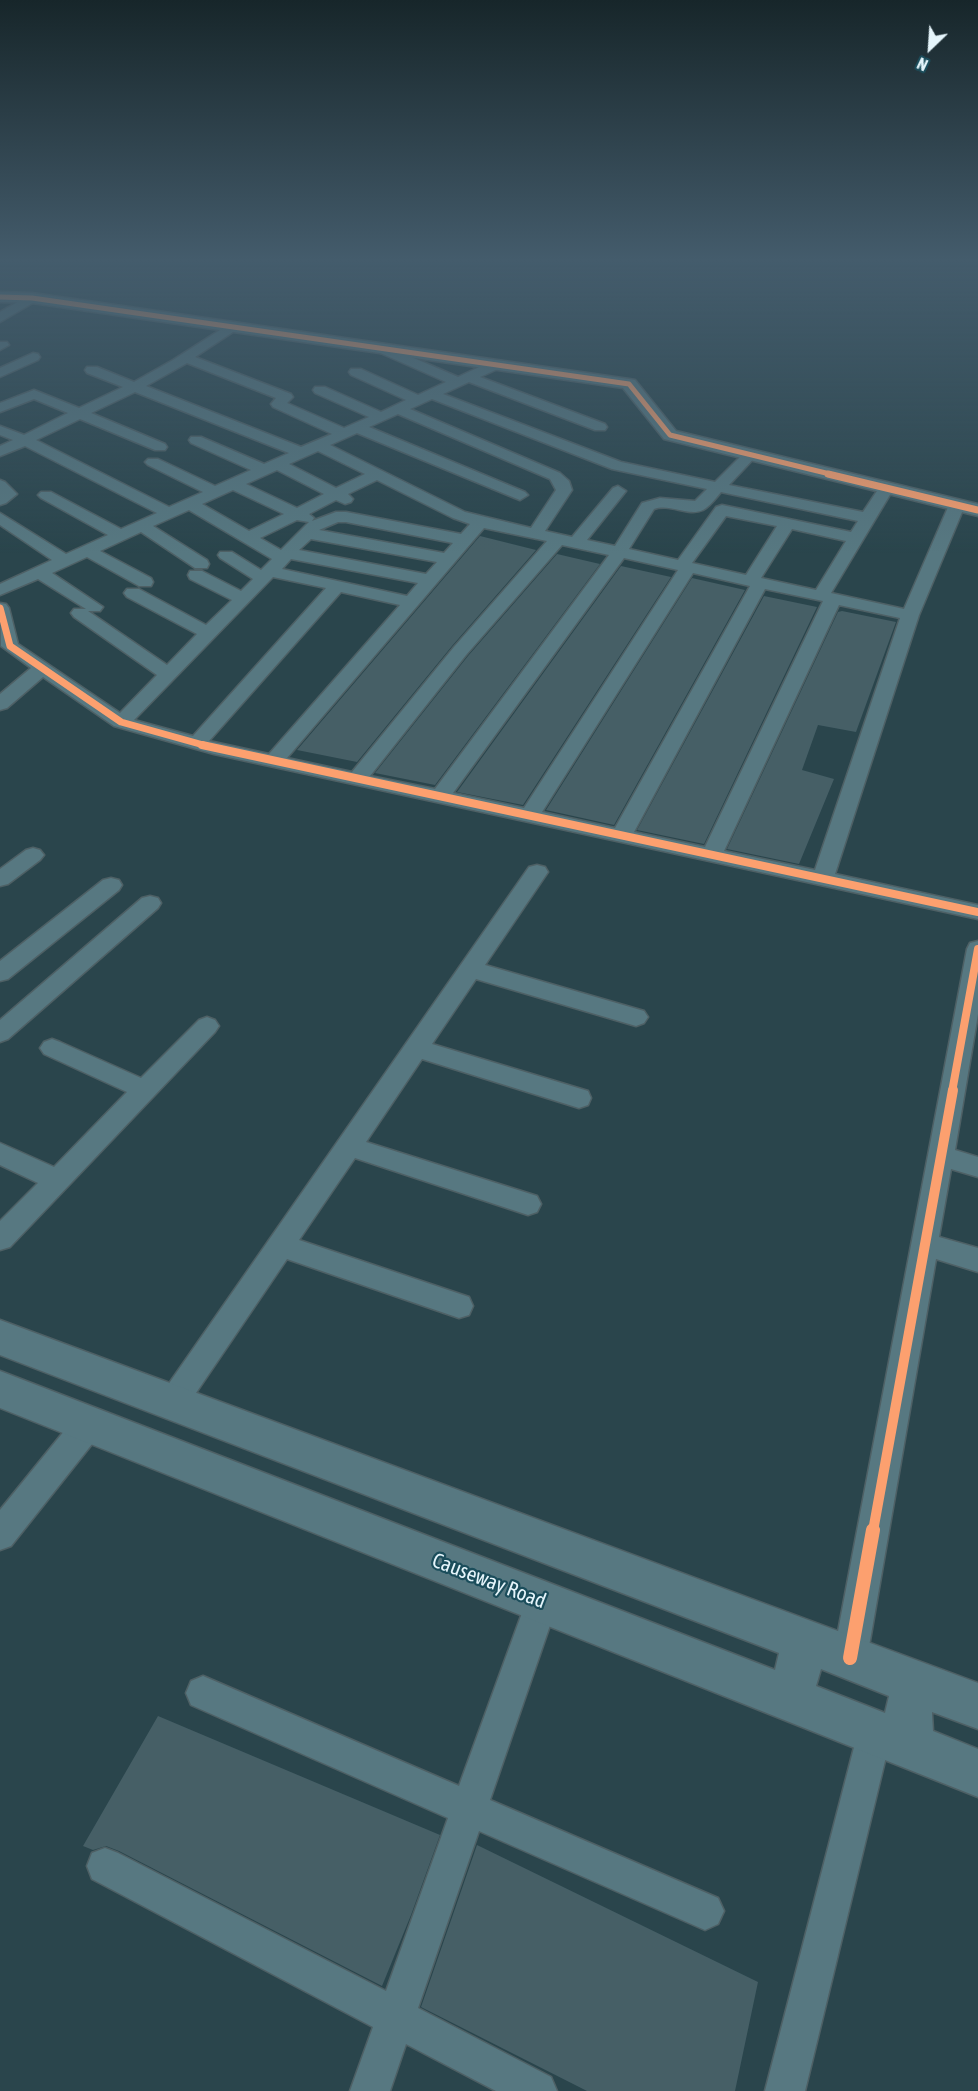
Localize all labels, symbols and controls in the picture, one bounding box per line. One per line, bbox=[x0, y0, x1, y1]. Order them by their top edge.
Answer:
north arrow bbox=[900, 18, 960, 78]
text: N bbox=[914, 54, 930, 74]
street label: Causeway Road bbox=[429, 1548, 549, 1614]

